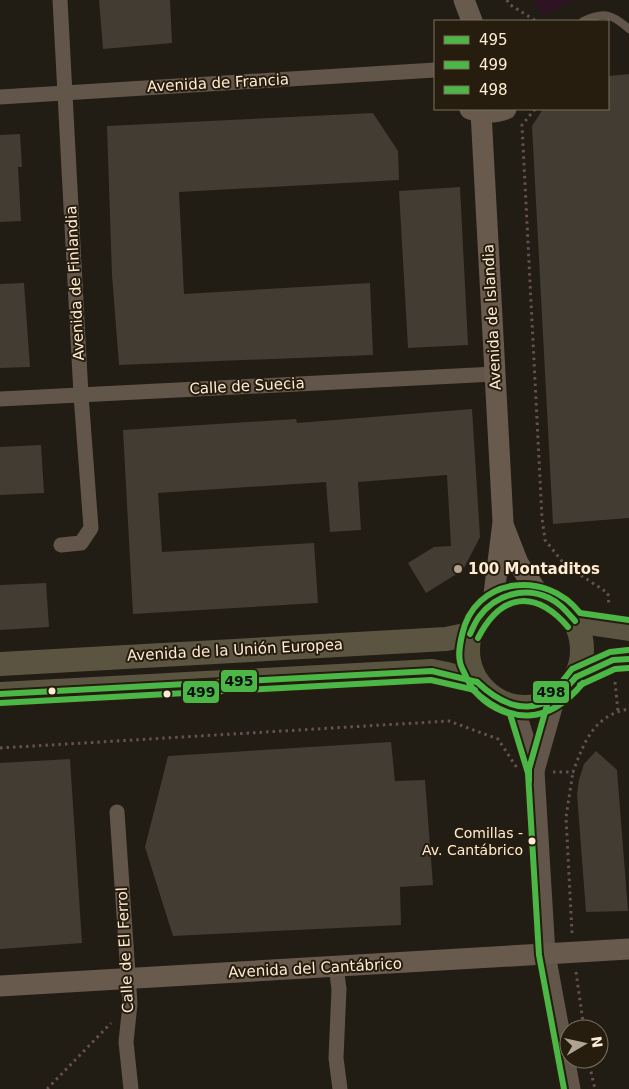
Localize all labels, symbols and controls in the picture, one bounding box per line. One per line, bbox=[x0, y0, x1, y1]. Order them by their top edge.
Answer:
legend bbox=[434, 20, 609, 110]
text: 495 bbox=[479, 31, 508, 49]
text: 499 bbox=[479, 56, 508, 74]
street label: Avenida de Francia bbox=[147, 70, 289, 96]
text: 498 bbox=[479, 81, 508, 99]
street label: Avenida de Finlandia bbox=[62, 205, 88, 361]
street label: Avenida de Islandia bbox=[479, 244, 505, 390]
street label: Calle de Suecia bbox=[189, 374, 305, 398]
place label: 100 Montaditos bbox=[468, 560, 600, 578]
marker: 100 Montaditos bbox=[452, 563, 464, 575]
street label: Avenida de la Unión Europea bbox=[127, 635, 343, 665]
line badge: 495 bbox=[220, 669, 258, 693]
text: 495 bbox=[224, 673, 254, 689]
line badge: 499 bbox=[182, 680, 220, 704]
line badge: 498 bbox=[532, 680, 570, 704]
text: 499 bbox=[186, 684, 216, 700]
text: 498 bbox=[536, 684, 566, 700]
unlabelled marker bbox=[47, 686, 57, 696]
unlabelled marker bbox=[162, 689, 172, 699]
place label: Comillas - Av. Cantábrico bbox=[422, 825, 523, 858]
marker: Comillas - Av. Cantábrico bbox=[527, 836, 537, 846]
street label: Calle de El Ferrol bbox=[113, 887, 137, 1013]
street label: Avenida del Cantábrico bbox=[228, 954, 402, 982]
north arrow bbox=[559, 1019, 609, 1069]
text: N bbox=[588, 1035, 606, 1049]

